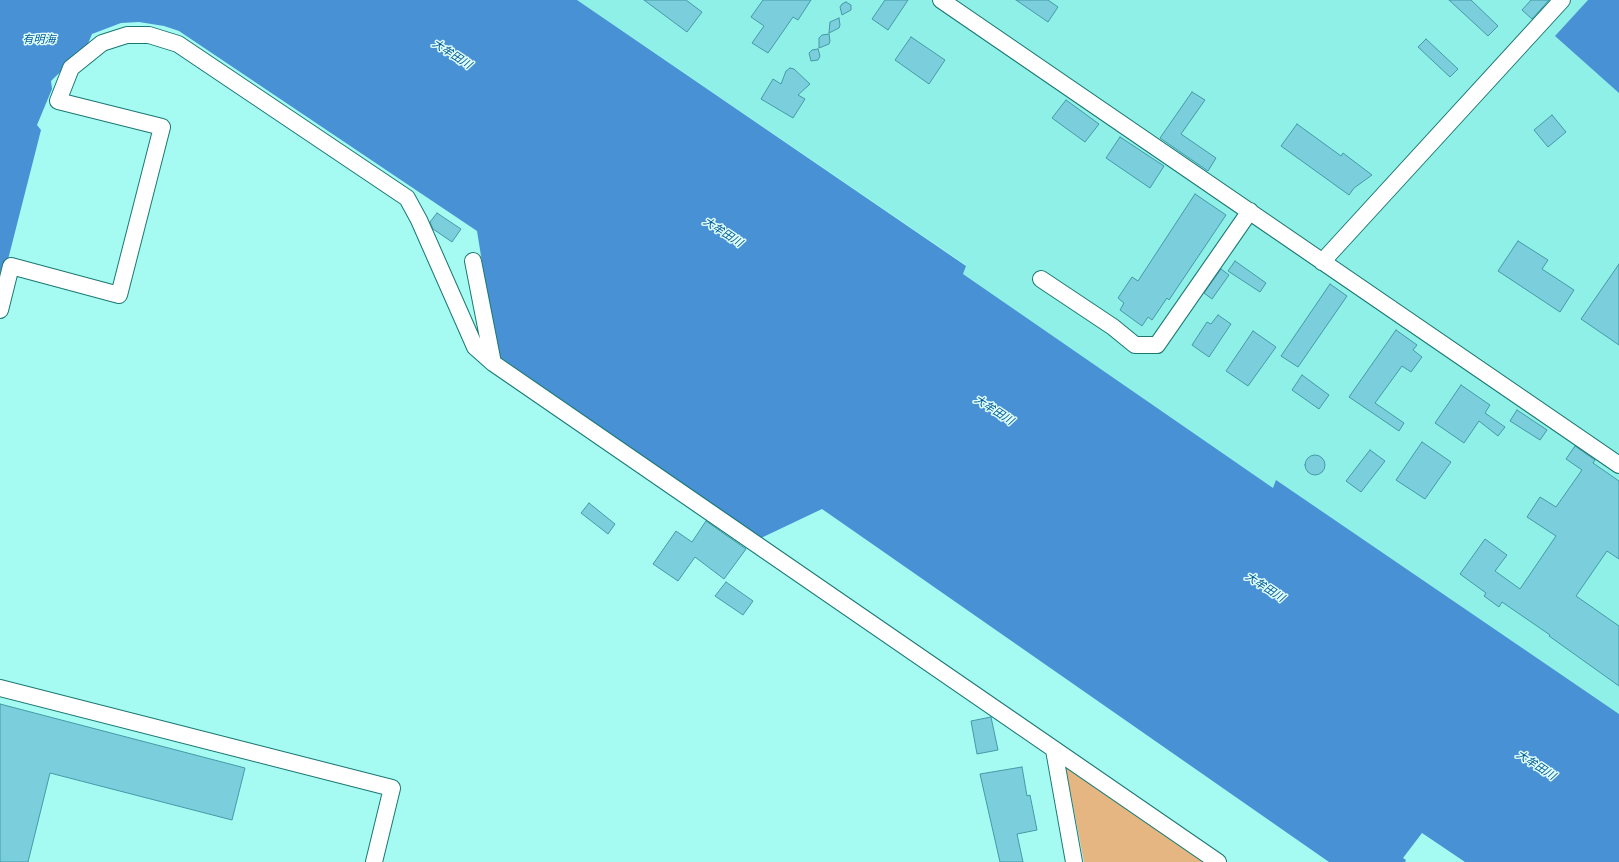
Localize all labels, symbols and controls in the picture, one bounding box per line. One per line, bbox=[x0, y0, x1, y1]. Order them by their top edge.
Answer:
water label: 有明海 bbox=[23, 32, 55, 46]
water label: 大牟田川 bbox=[430, 36, 474, 72]
water label: 大牟田川 bbox=[701, 214, 745, 250]
water label: 大牟田川 bbox=[972, 392, 1016, 428]
water label: 大牟田川 bbox=[1243, 569, 1287, 605]
water label: 大牟田川 bbox=[1514, 747, 1558, 783]

